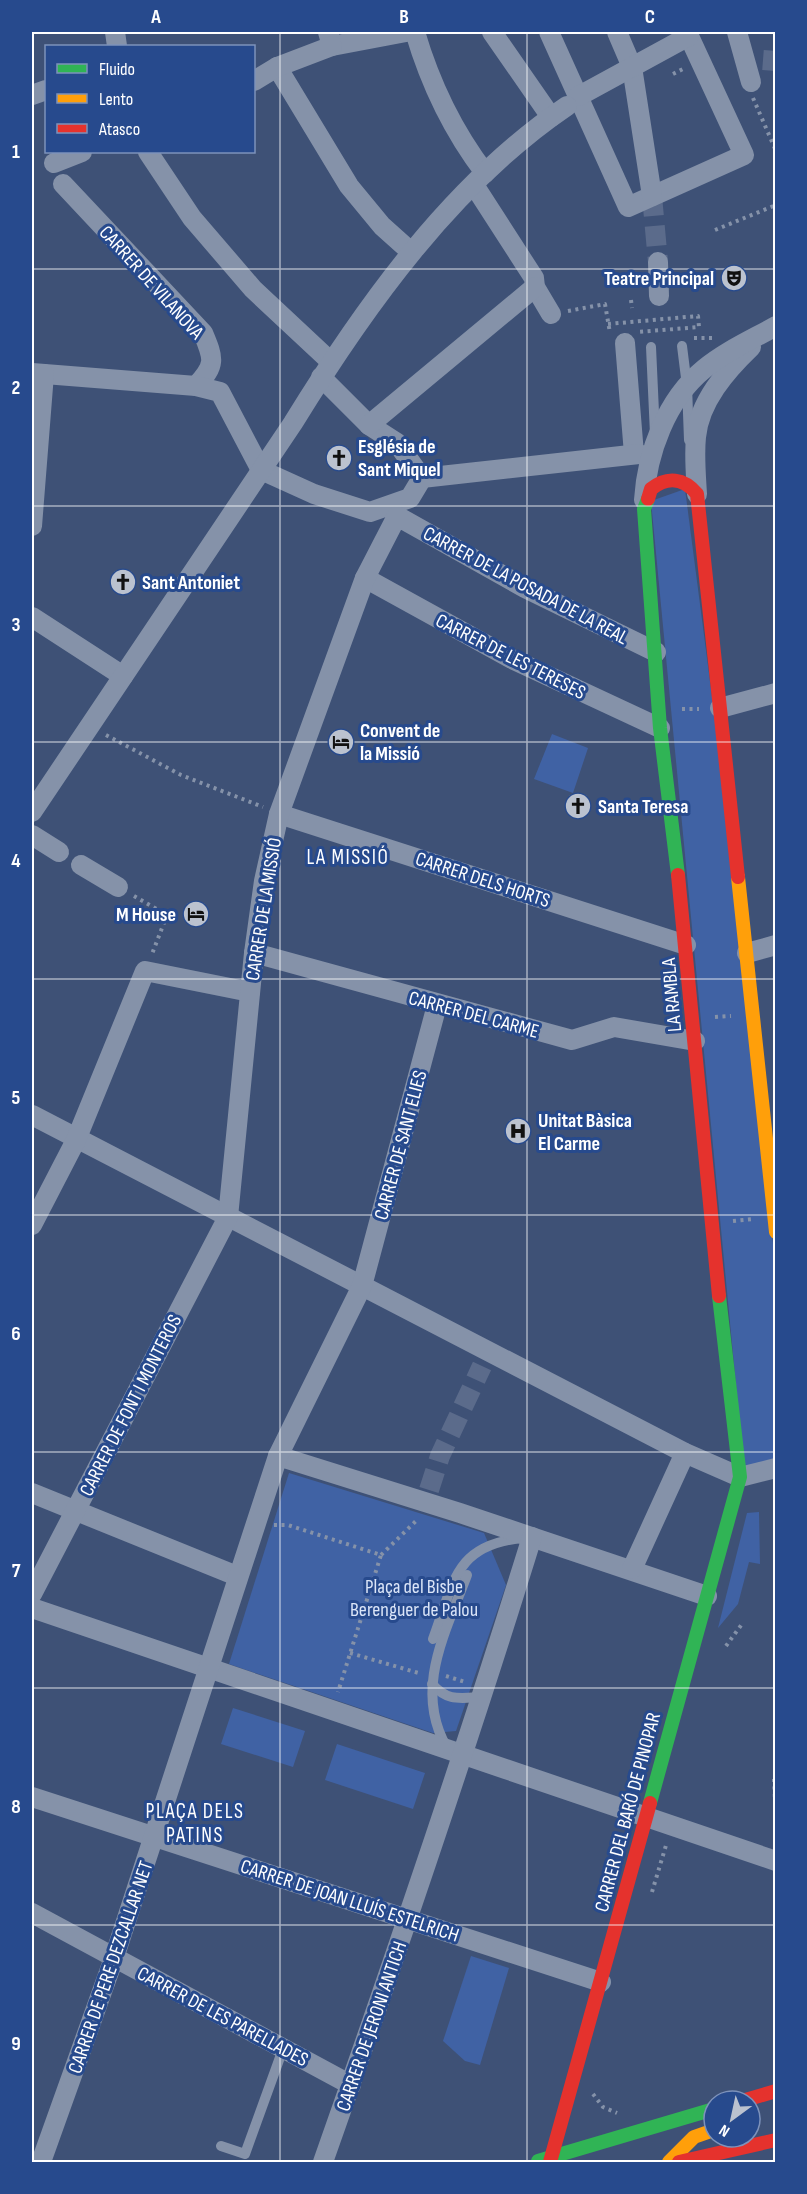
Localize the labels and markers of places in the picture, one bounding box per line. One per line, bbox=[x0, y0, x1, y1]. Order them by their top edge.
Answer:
theatre icon: Teatre Principal bbox=[719, 263, 749, 293]
place label: Teatre Principal bbox=[604, 267, 714, 291]
place label: Església de Sant Miquel bbox=[358, 435, 441, 482]
church icon: Església de Sant Miquel bbox=[324, 443, 354, 473]
church icon: Sant Antoniet bbox=[108, 567, 138, 597]
place label: Sant Antoniet bbox=[142, 571, 240, 595]
place label: Convent de la Missió bbox=[360, 719, 440, 766]
hotel icon: Convent de la Missió bbox=[326, 727, 356, 757]
church icon: Santa Teresa bbox=[563, 791, 593, 821]
place label: Santa Teresa bbox=[598, 795, 689, 819]
hotel icon: M House bbox=[181, 899, 211, 929]
place label: M House bbox=[116, 903, 176, 927]
place label: Unitat Bàsica El Carme bbox=[538, 1109, 632, 1156]
hospital icon: Unitat Bàsica El Carme bbox=[503, 1116, 533, 1146]

